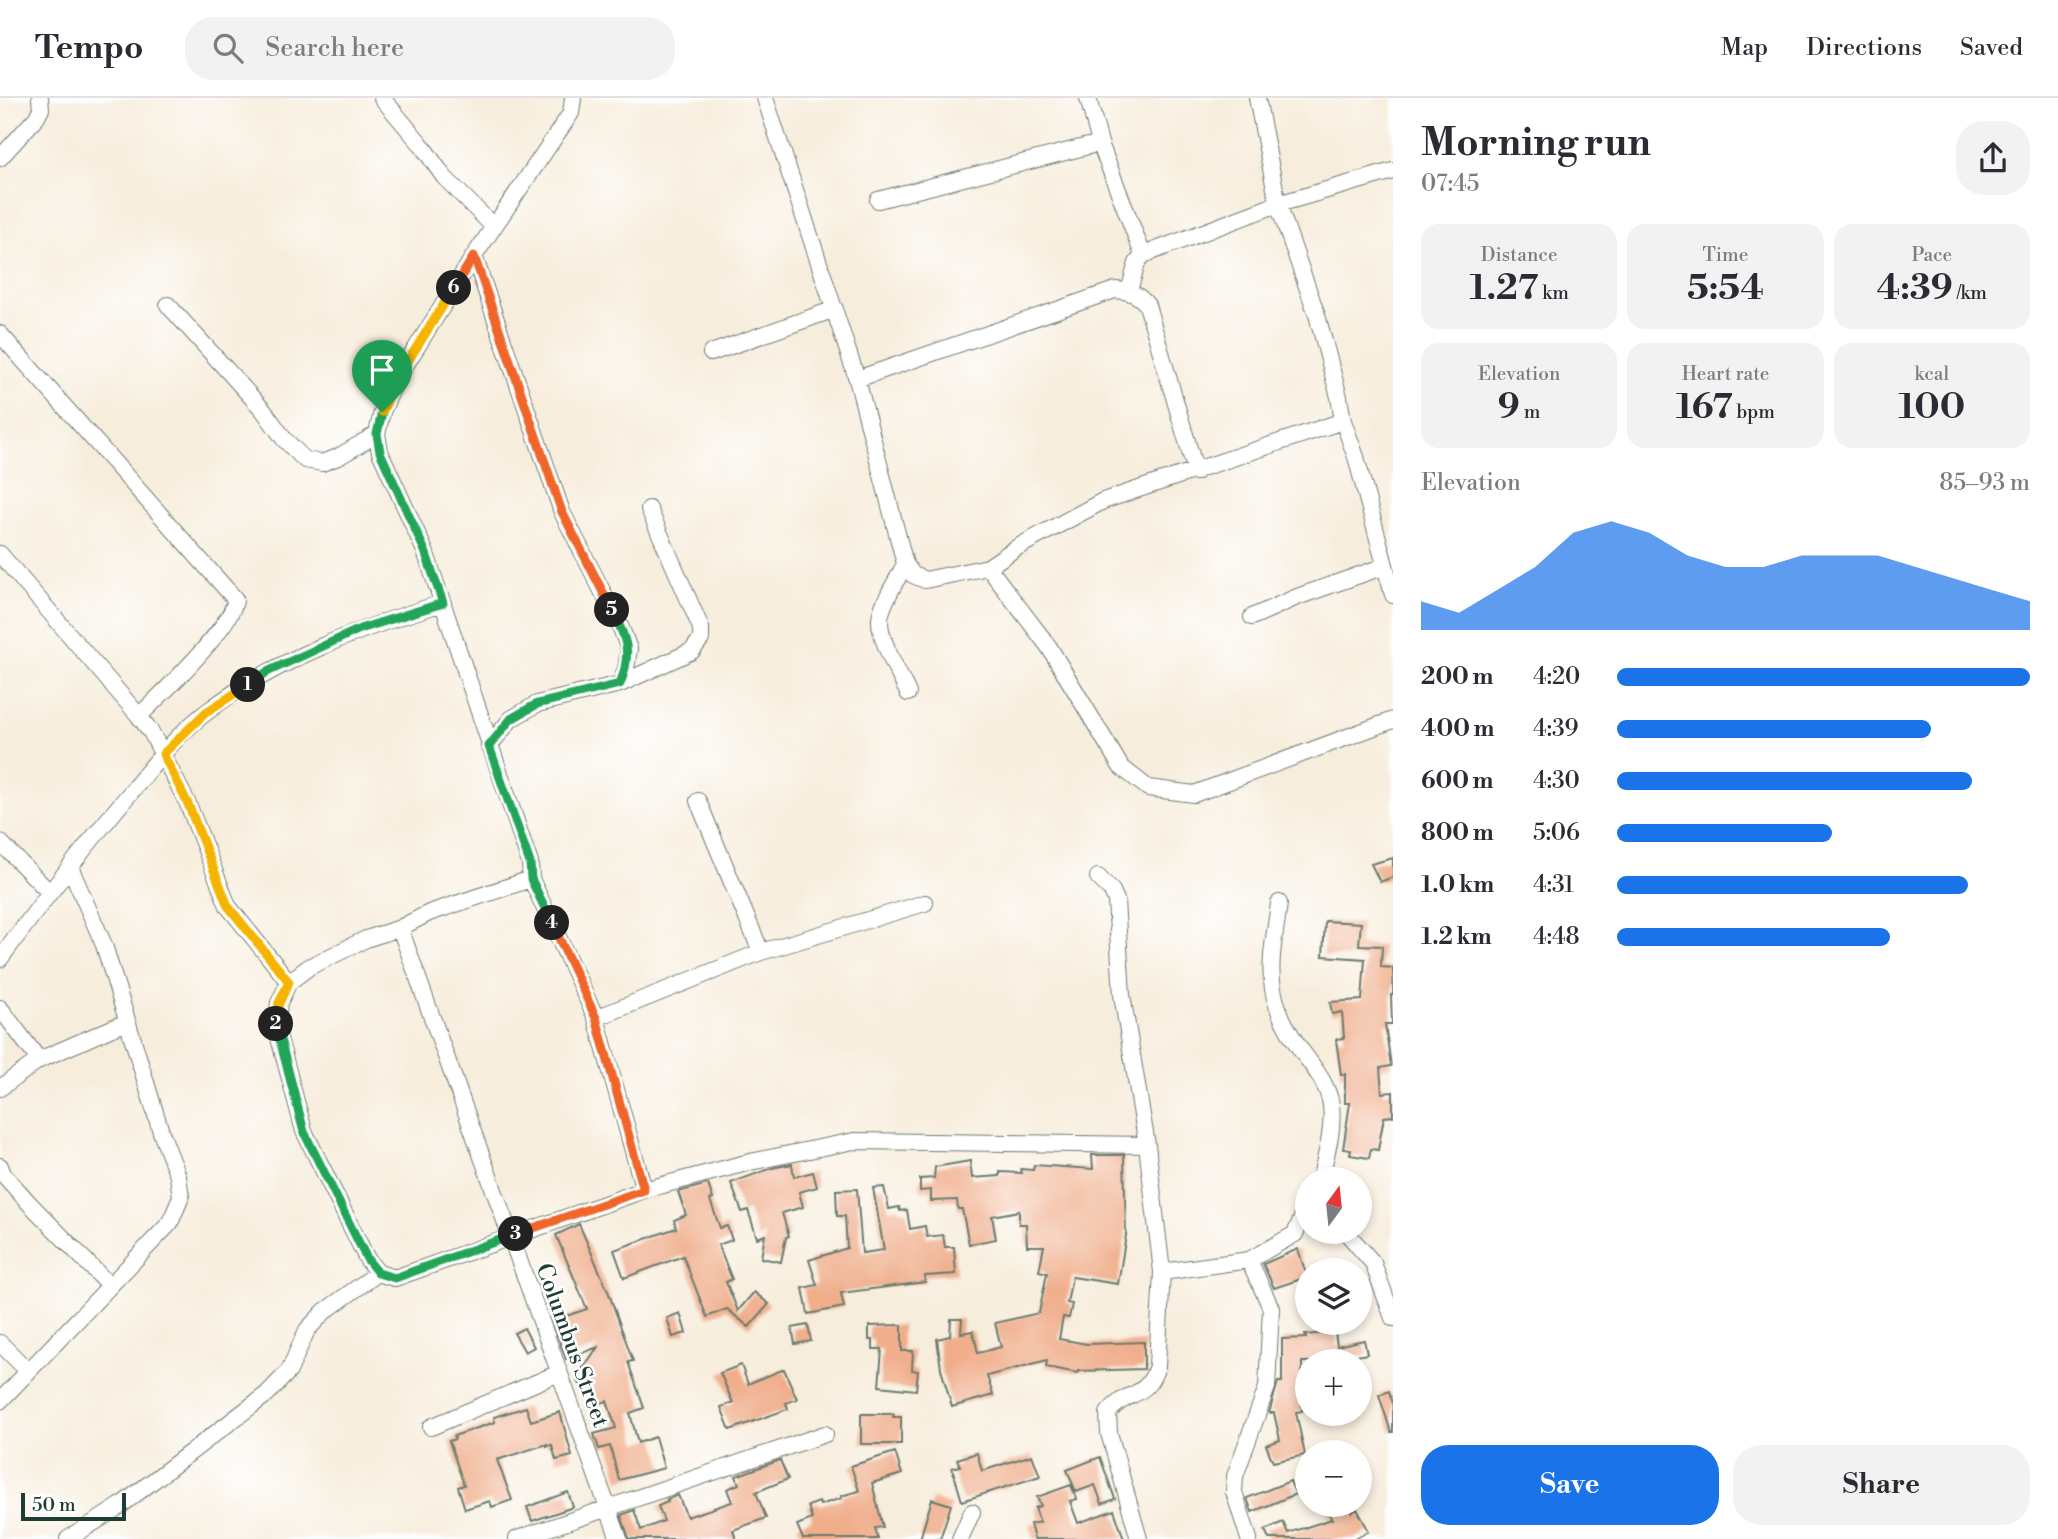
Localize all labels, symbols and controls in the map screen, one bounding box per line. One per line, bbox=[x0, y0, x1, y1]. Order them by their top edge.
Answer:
search box bbox=[185, 17, 675, 80]
text: Tempo bbox=[35, 28, 143, 69]
icon: search bbox=[209, 29, 247, 67]
text: Search here bbox=[265, 32, 404, 64]
text: Map bbox=[1721, 33, 1768, 63]
text: Directions bbox=[1806, 33, 1922, 63]
text: Saved bbox=[1960, 33, 2023, 63]
text: Morning run bbox=[1421, 120, 1651, 167]
button: share bbox=[1956, 121, 2030, 195]
text: 07:45 bbox=[1421, 170, 1479, 198]
text: Distance bbox=[1481, 243, 1558, 267]
text: Time bbox=[1703, 243, 1748, 267]
text: Pace bbox=[1911, 243, 1952, 267]
text: 1.27 bbox=[1469, 267, 1538, 310]
text: 5:54 bbox=[1687, 267, 1764, 310]
text: 4:39 bbox=[1877, 267, 1953, 310]
pin: 6 bbox=[436, 270, 472, 306]
text: 6 bbox=[448, 275, 459, 299]
text: km bbox=[1538, 281, 1569, 305]
text: /km bbox=[1953, 281, 1987, 305]
pin bbox=[352, 340, 412, 412]
icon: arrive bbox=[363, 351, 401, 389]
text: Elevation bbox=[1478, 362, 1560, 386]
text: Heart rate bbox=[1682, 362, 1769, 386]
text: kcal bbox=[1915, 362, 1949, 386]
text: 9 bbox=[1498, 386, 1520, 429]
text: 167 bbox=[1676, 386, 1733, 429]
text: 100 bbox=[1899, 386, 1965, 429]
text: m bbox=[1520, 400, 1540, 424]
text: bpm bbox=[1733, 400, 1775, 424]
text: Elevation bbox=[1421, 469, 1521, 497]
text: 85–93 m bbox=[1939, 469, 2030, 497]
pin: 5 bbox=[594, 592, 630, 628]
text: 5 bbox=[606, 597, 617, 621]
text: 200 m bbox=[1421, 663, 1493, 691]
text: 4:20 bbox=[1533, 663, 1580, 691]
pin: 1 bbox=[230, 668, 266, 702]
text: 1 bbox=[243, 672, 252, 696]
text: 400 m bbox=[1421, 715, 1494, 743]
text: 4:39 bbox=[1533, 715, 1579, 743]
text: 600 m bbox=[1421, 767, 1494, 795]
text: 4:30 bbox=[1533, 767, 1580, 795]
text: 800 m bbox=[1421, 819, 1494, 847]
text: 5:06 bbox=[1533, 819, 1580, 847]
text: 1.0 km bbox=[1421, 871, 1494, 899]
text: 4:31 bbox=[1533, 871, 1574, 899]
pin: 4 bbox=[534, 906, 570, 940]
text: 4 bbox=[545, 910, 558, 934]
text: 1.2 km bbox=[1421, 923, 1492, 951]
text: 4:48 bbox=[1533, 923, 1580, 951]
pin: 2 bbox=[258, 1006, 294, 1042]
text: 2 bbox=[270, 1011, 281, 1035]
north arrow bbox=[1295, 1167, 1372, 1244]
map controls bbox=[1295, 1167, 1372, 1517]
pin: 3 bbox=[498, 1216, 534, 1252]
text: 3 bbox=[510, 1221, 521, 1245]
button: layers bbox=[1295, 1258, 1372, 1335]
street label: Columbus Street bbox=[529, 1260, 615, 1431]
button: + bbox=[1295, 1349, 1372, 1426]
button: − bbox=[1295, 1440, 1372, 1517]
button: Save bbox=[1421, 1445, 1719, 1525]
button: Share bbox=[1733, 1445, 2030, 1525]
scale bar bbox=[21, 1490, 126, 1522]
text: 50 m bbox=[32, 1493, 76, 1517]

